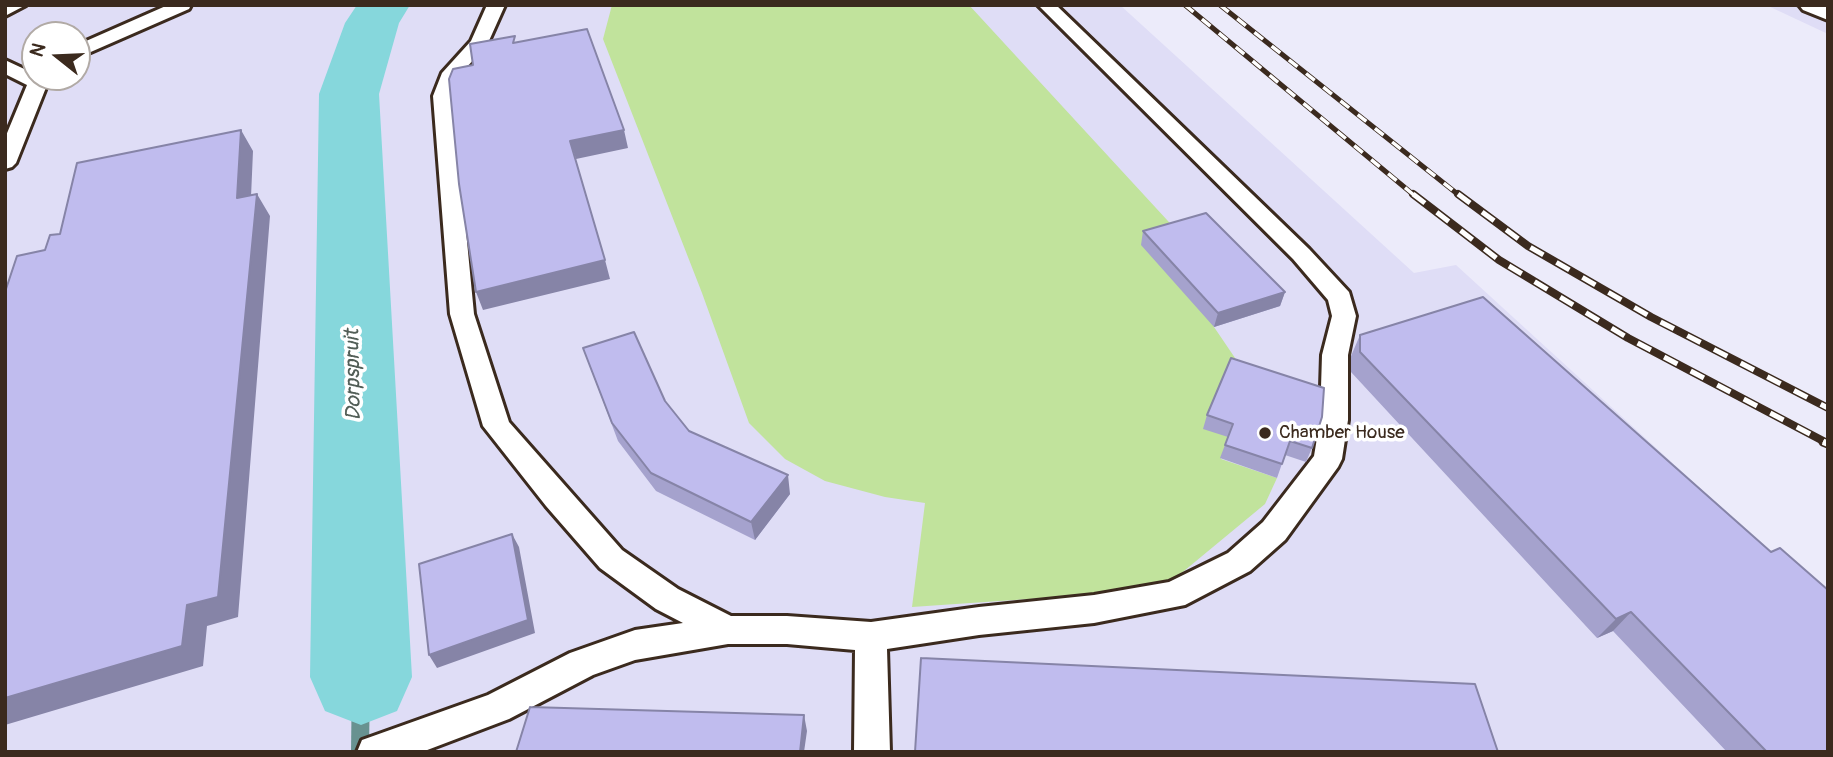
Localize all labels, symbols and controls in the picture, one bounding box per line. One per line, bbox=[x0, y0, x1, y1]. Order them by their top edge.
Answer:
north arrow bbox=[21, 21, 91, 91]
text: N bbox=[25, 40, 51, 60]
water label: Dorpspruit bbox=[341, 329, 367, 421]
place label: Chamber House bbox=[1279, 422, 1405, 444]
marker: Chamber House bbox=[1257, 425, 1273, 441]

